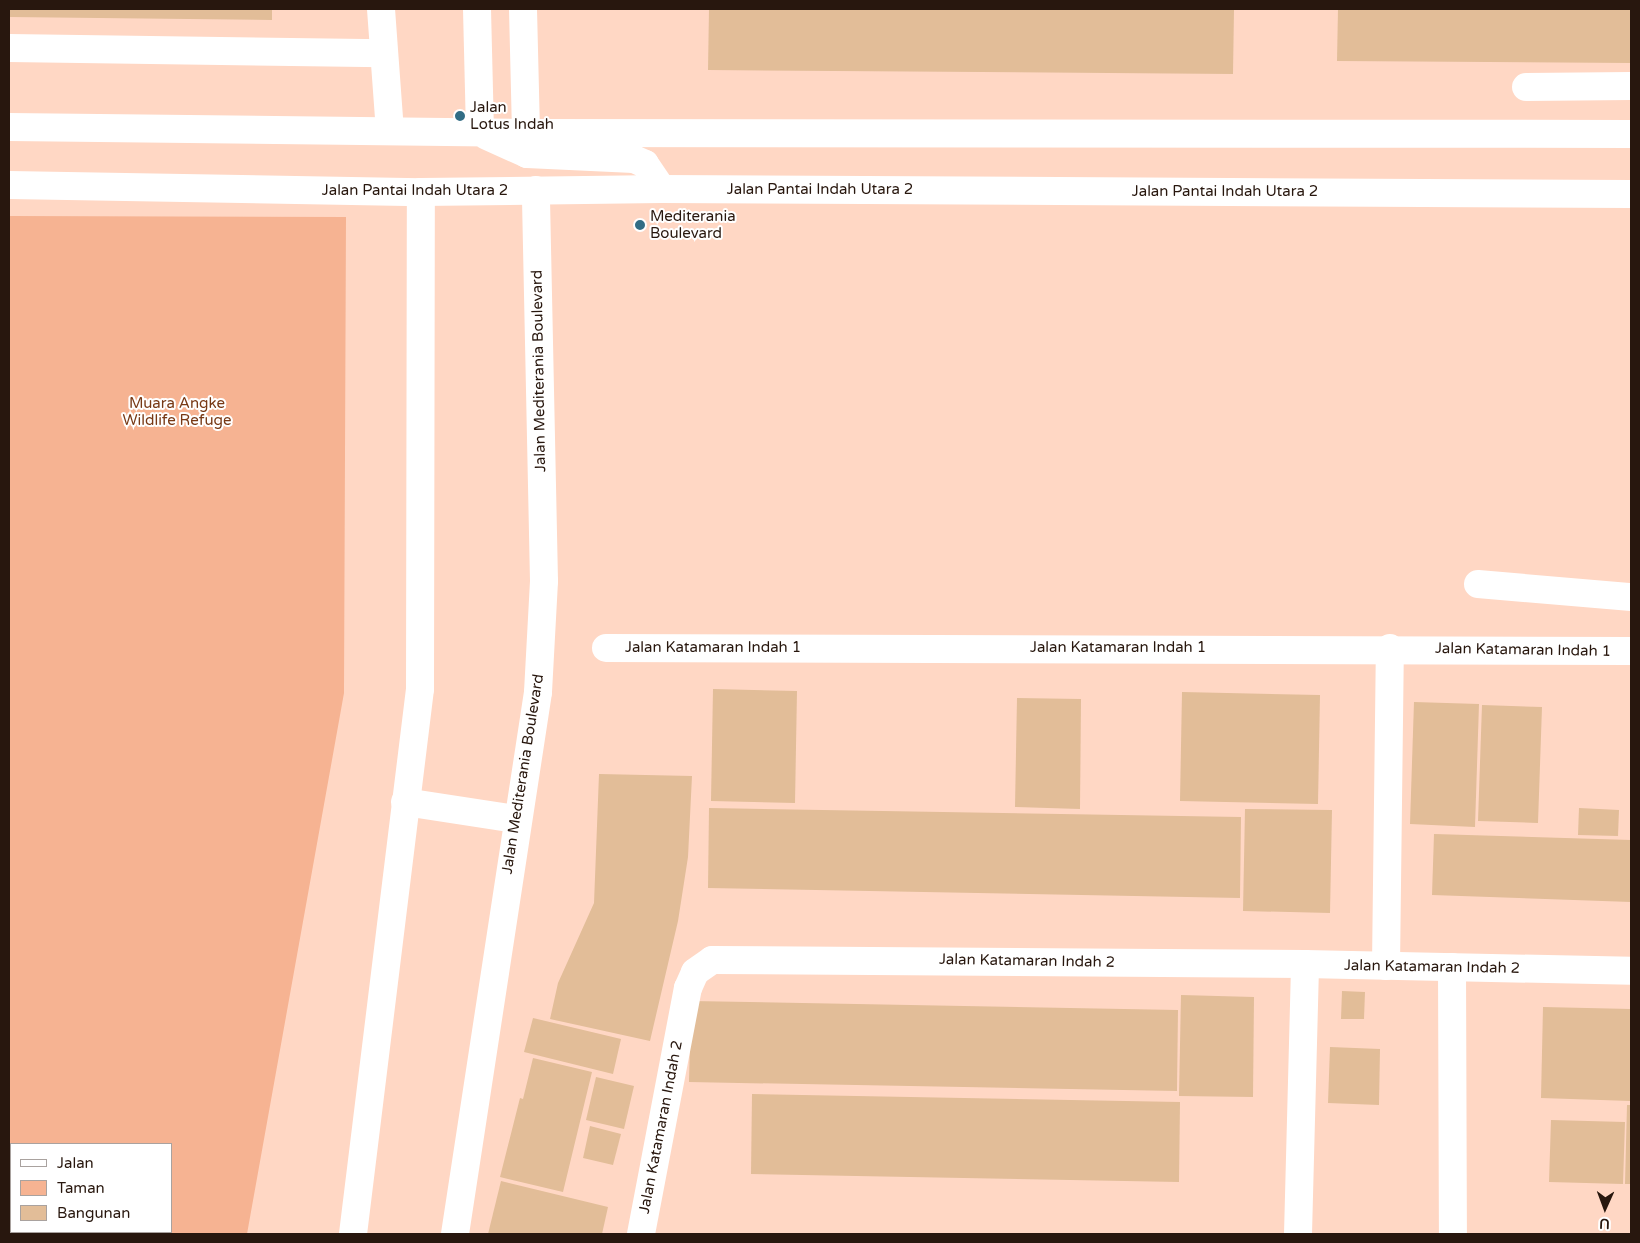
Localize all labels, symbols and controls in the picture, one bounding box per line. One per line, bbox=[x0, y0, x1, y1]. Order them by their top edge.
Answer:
place label: Jalan Lotus Indah bbox=[470, 98, 554, 133]
marker: Jalan Lotus Indah bbox=[454, 110, 466, 122]
street label: Jalan Pantai Indah Utara 2 bbox=[727, 181, 913, 199]
street label: Jalan Pantai Indah Utara 2 bbox=[322, 182, 508, 200]
street label: Jalan Pantai Indah Utara 2 bbox=[1132, 183, 1318, 201]
place label: Mediterania Boulevard bbox=[650, 207, 736, 242]
marker: Mediterania Boulevard bbox=[634, 219, 646, 231]
street label: Jalan Mediterania Boulevard bbox=[528, 270, 550, 472]
park label: Muara Angke Wildlife Refuge bbox=[122, 394, 232, 429]
street label: Jalan Katamaran Indah 1 bbox=[625, 639, 801, 657]
street label: Jalan Katamaran Indah 1 bbox=[1030, 639, 1206, 657]
street label: Jalan Katamaran Indah 1 bbox=[1435, 639, 1611, 661]
street label: Jalan Mediterania Boulevard bbox=[498, 673, 548, 875]
street label: Jalan Katamaran Indah 2 bbox=[939, 950, 1115, 972]
street label: Jalan Katamaran Indah 2 bbox=[1344, 956, 1520, 978]
street label: Jalan Katamaran Indah 2 bbox=[635, 1039, 687, 1215]
legend bbox=[10, 1143, 172, 1233]
text: Jalan bbox=[57, 1154, 94, 1172]
text: Taman bbox=[57, 1179, 105, 1197]
north arrow bbox=[1580, 1183, 1630, 1233]
text: Bangunan bbox=[57, 1204, 130, 1222]
text: U bbox=[1599, 1215, 1610, 1232]

